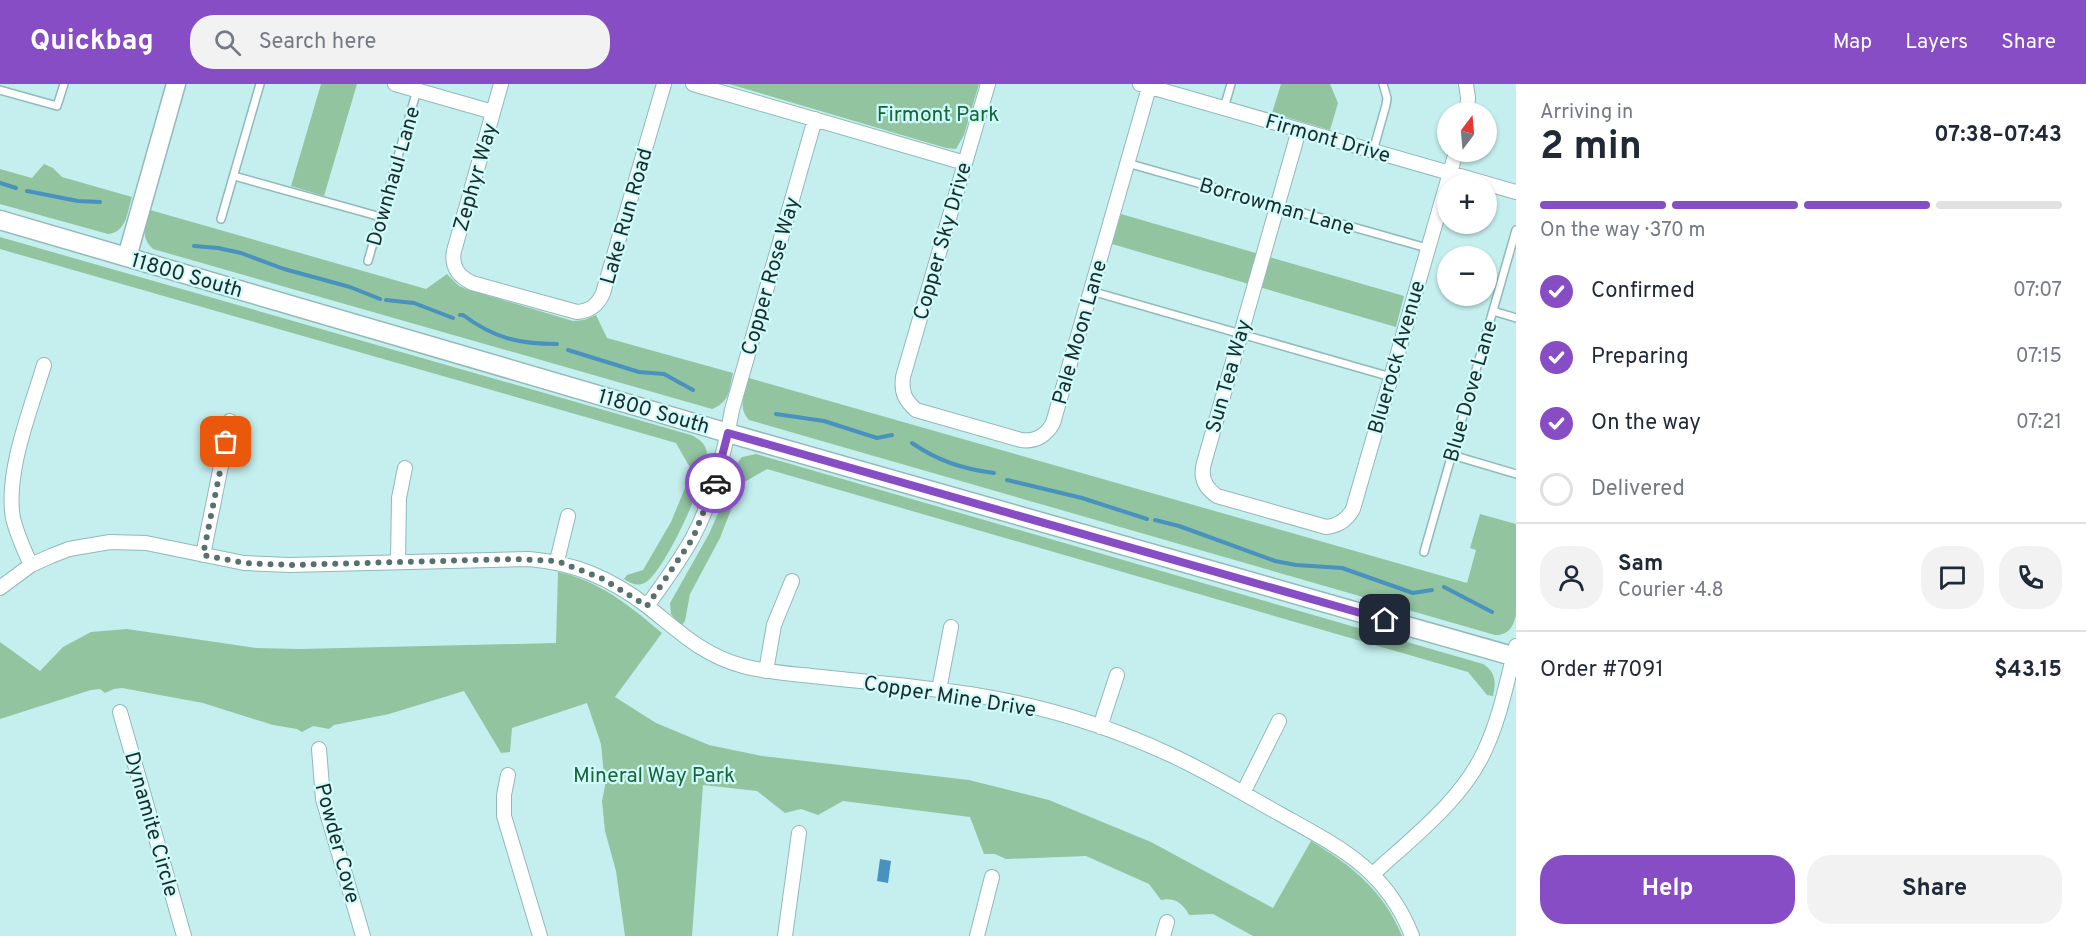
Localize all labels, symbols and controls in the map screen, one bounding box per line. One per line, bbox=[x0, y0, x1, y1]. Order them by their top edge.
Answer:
search box bbox=[190, 15, 610, 69]
text: Quickbag bbox=[30, 24, 154, 60]
icon: search bbox=[211, 26, 244, 59]
text: Search here bbox=[259, 29, 376, 56]
text: Map bbox=[1833, 29, 1872, 56]
text: Layers bbox=[1905, 29, 1968, 56]
text: Share bbox=[2001, 29, 2056, 56]
text: Arriving in bbox=[1540, 100, 1633, 126]
park label: Firmont Park bbox=[877, 102, 999, 129]
north arrow bbox=[1437, 102, 1497, 162]
map controls bbox=[1437, 102, 1497, 306]
street label: Downhaul Lane bbox=[362, 103, 427, 249]
street label: Firmont Drive bbox=[1262, 109, 1393, 170]
street label: Zephyr Way bbox=[448, 120, 505, 235]
text: 07:38–07:43 bbox=[1934, 122, 2062, 149]
text: 2 min bbox=[1540, 124, 1642, 173]
street label: Lake Run Road bbox=[595, 145, 660, 288]
street label: Copper Sky Drive bbox=[908, 159, 979, 324]
street label: Borrowman Lane bbox=[1196, 172, 1357, 243]
button: + bbox=[1437, 174, 1497, 234]
street label: Copper Rose Way bbox=[736, 194, 807, 359]
text: On the way · 370 m bbox=[1540, 218, 1706, 244]
button: − bbox=[1437, 246, 1497, 306]
street label: 11800 South bbox=[128, 248, 246, 305]
street label: Pale Moon Lane bbox=[1047, 257, 1114, 408]
icon: check bbox=[1540, 275, 1573, 308]
street label: Bluerock Avenue bbox=[1363, 278, 1432, 437]
text: Confirmed bbox=[1591, 278, 1695, 305]
text: 07:07 bbox=[2013, 278, 2062, 304]
street label: Sun Tea Way bbox=[1200, 317, 1259, 436]
street label: Blue Dove Lane bbox=[1438, 317, 1505, 465]
icon: check bbox=[1540, 341, 1573, 374]
text: Preparing bbox=[1591, 344, 1689, 371]
text: 07:15 bbox=[2016, 344, 2062, 370]
street label: 11800 South bbox=[595, 384, 713, 441]
icon: check bbox=[1540, 407, 1573, 440]
text: On the way bbox=[1591, 410, 1701, 437]
text: 07:21 bbox=[2016, 410, 2062, 436]
pin bbox=[200, 416, 251, 467]
icon: bag bbox=[209, 425, 242, 458]
courier bbox=[685, 453, 745, 513]
icon: car bbox=[699, 467, 732, 500]
text: Delivered bbox=[1591, 476, 1685, 503]
button: person bbox=[1540, 546, 1603, 609]
button: chat bbox=[1921, 546, 1984, 609]
button: phone bbox=[1999, 546, 2062, 609]
text: Sam bbox=[1618, 551, 1663, 578]
text: Courier · 4.8 bbox=[1618, 578, 1724, 604]
pin bbox=[1359, 594, 1410, 645]
icon: home bbox=[1368, 603, 1401, 636]
text: Order #7091 bbox=[1540, 657, 1664, 684]
text: $43.15 bbox=[1994, 657, 2062, 684]
street label: Copper Mine Drive bbox=[862, 671, 1038, 724]
street label: Dynamite Circle bbox=[117, 749, 184, 900]
park label: Mineral Way Park bbox=[573, 763, 735, 790]
street label: Powder Cove bbox=[308, 780, 366, 906]
button: Help bbox=[1540, 855, 1795, 924]
button: Share bbox=[1807, 855, 2062, 924]

